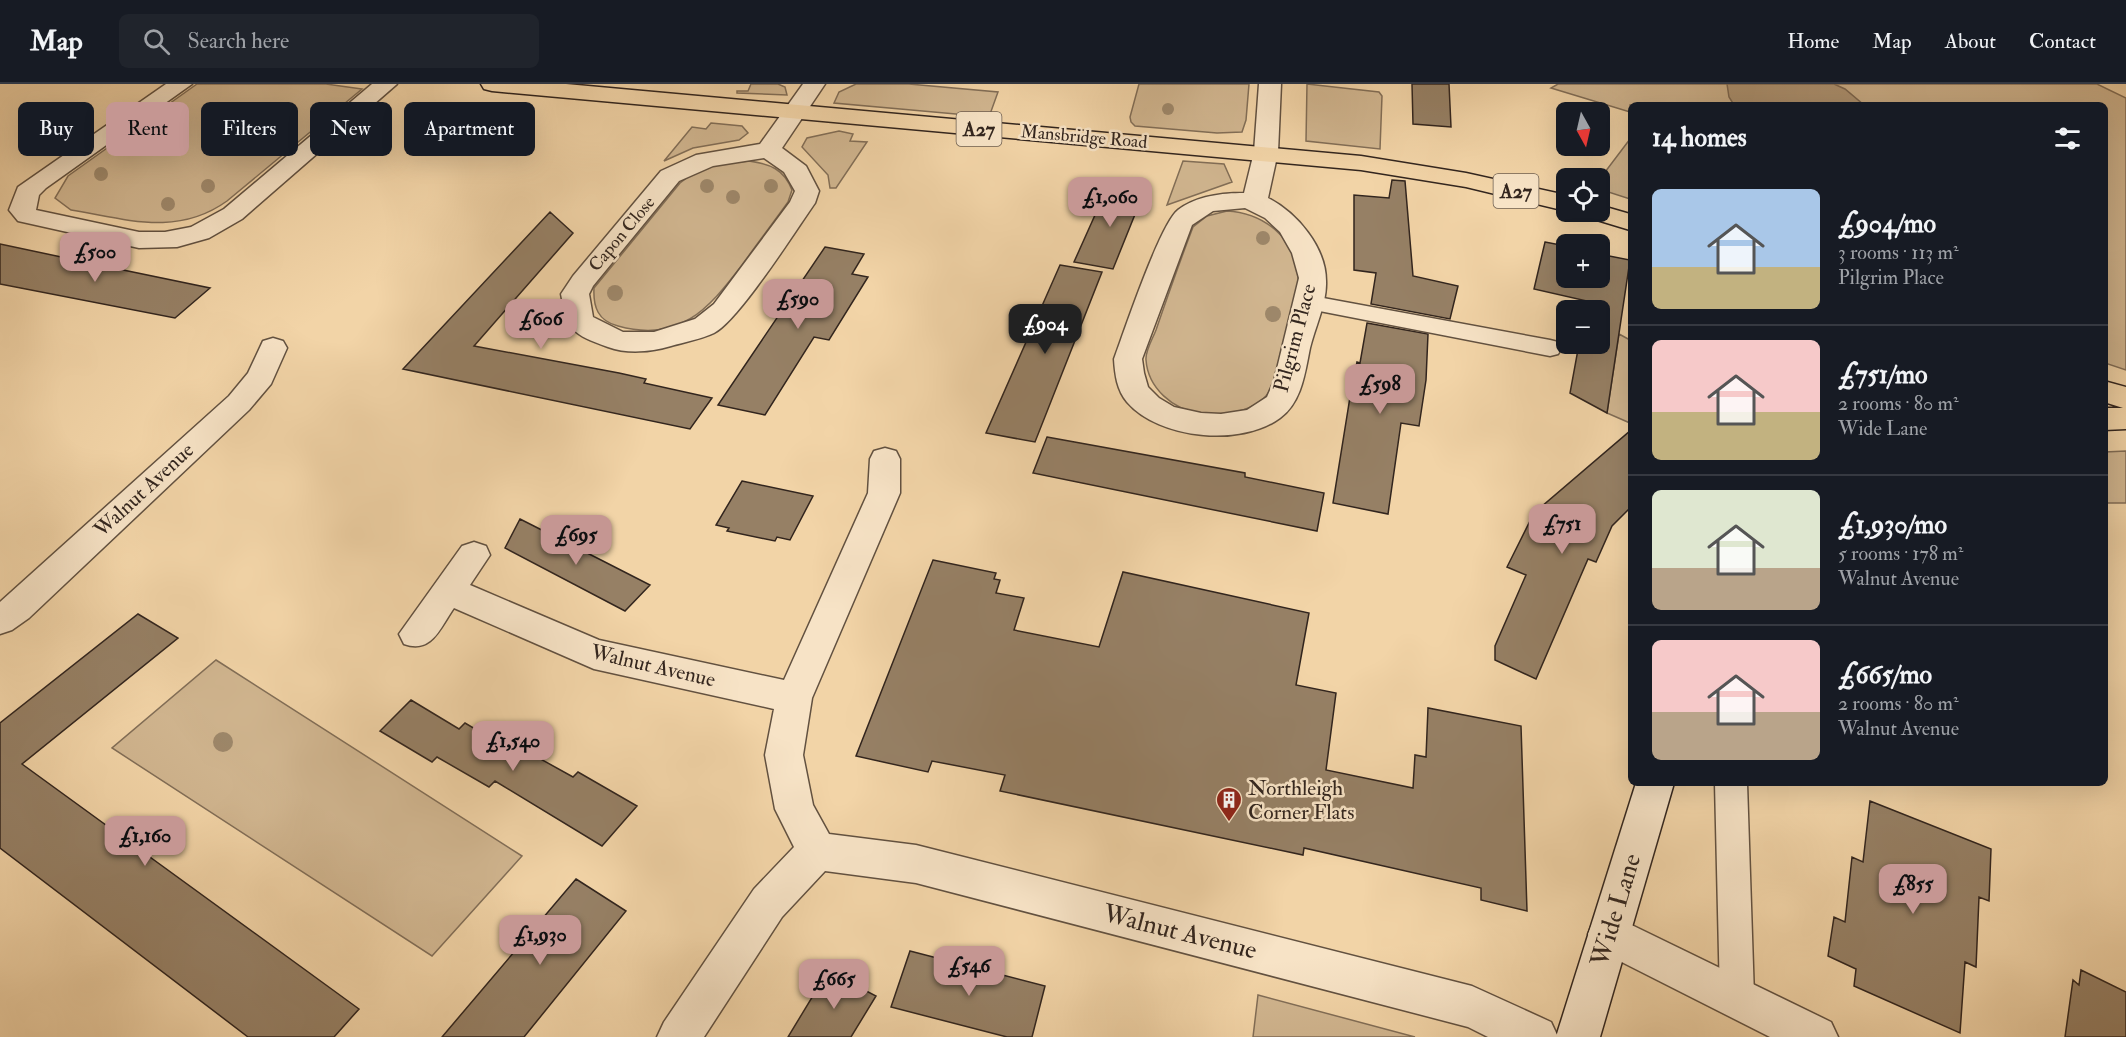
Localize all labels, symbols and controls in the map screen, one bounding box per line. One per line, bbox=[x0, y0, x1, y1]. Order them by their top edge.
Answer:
search box bbox=[119, 14, 539, 68]
text: Map bbox=[30, 24, 83, 59]
icon: search bbox=[140, 25, 173, 58]
text: Search here bbox=[188, 27, 289, 55]
text: Home bbox=[1787, 28, 1839, 55]
text: Map bbox=[1872, 28, 1912, 55]
text: About bbox=[1945, 28, 1996, 55]
text: Contact bbox=[2029, 28, 2096, 55]
chip: Buy bbox=[18, 102, 94, 156]
chip: Rent bbox=[106, 102, 189, 156]
chip: Filters bbox=[201, 102, 298, 156]
chip: New bbox=[310, 102, 392, 156]
chip: Apartment bbox=[404, 102, 535, 156]
north arrow bbox=[1556, 102, 1610, 156]
map controls bbox=[1556, 102, 1610, 354]
road number: A27 bbox=[956, 112, 1002, 146]
street label: Mansbridge Road bbox=[1020, 120, 1148, 154]
text: 14 homes bbox=[1652, 122, 1747, 154]
icon: filters bbox=[2051, 122, 2084, 155]
button: locate bbox=[1556, 168, 1610, 222]
road number: A27 bbox=[1494, 174, 1538, 208]
pin: £1,060 bbox=[1061, 177, 1159, 228]
text: £1,060 bbox=[1082, 184, 1138, 209]
street label: Capon Close bbox=[584, 191, 660, 276]
text: £904/mo bbox=[1838, 208, 1936, 240]
icon: home bbox=[1700, 213, 1772, 285]
pin: £500 bbox=[59, 232, 131, 283]
button: + bbox=[1556, 234, 1610, 288]
text: £500 bbox=[74, 239, 116, 264]
text: 3 rooms · 113 m² bbox=[1838, 240, 1959, 265]
text: Pilgrim Place bbox=[1838, 265, 1944, 290]
pin: £590 bbox=[762, 279, 834, 330]
street label: Pilgrim Place bbox=[1268, 281, 1322, 395]
text: £590 bbox=[777, 286, 819, 311]
pin: £606 bbox=[505, 299, 577, 350]
button: − bbox=[1556, 300, 1610, 354]
pin: £904 bbox=[1009, 304, 1081, 355]
text: £606 bbox=[519, 306, 563, 331]
text: £904 bbox=[1023, 311, 1067, 336]
text: £751/mo bbox=[1838, 359, 1928, 391]
pin: £598 bbox=[1344, 364, 1416, 415]
icon: home bbox=[1700, 364, 1772, 436]
text: £598 bbox=[1359, 371, 1401, 396]
text: 2 rooms · 80 m² bbox=[1838, 391, 1959, 416]
text: Wide Lane bbox=[1838, 416, 1927, 441]
street label: Walnut Avenue bbox=[88, 437, 200, 544]
pin: £751 bbox=[1526, 504, 1598, 555]
text: £1,930/mo bbox=[1838, 509, 1947, 541]
text: £751 bbox=[1543, 511, 1581, 536]
icon: home bbox=[1700, 514, 1772, 586]
pin: £695 bbox=[540, 515, 612, 566]
text: £695 bbox=[555, 522, 597, 547]
text: 5 rooms · 178 m² bbox=[1838, 541, 1963, 566]
text: Walnut Avenue bbox=[1838, 566, 1959, 591]
street label: Walnut Avenue bbox=[587, 638, 718, 693]
text: £665/mo bbox=[1838, 659, 1932, 691]
icon: home bbox=[1700, 664, 1772, 736]
text: 2 rooms · 80 m² bbox=[1838, 691, 1959, 716]
text: Walnut Avenue bbox=[1838, 716, 1959, 741]
pin: £1,540 bbox=[464, 721, 562, 772]
text: £1,540 bbox=[486, 728, 540, 753]
place label: Northleigh Corner Flats bbox=[1248, 775, 1354, 826]
building icon: Northleigh Corner Flats bbox=[1214, 785, 1244, 823]
pin: £1,160 bbox=[96, 816, 194, 867]
text: £1,160 bbox=[119, 823, 171, 848]
street label: Wide Lane bbox=[1583, 850, 1648, 971]
pin: £855 bbox=[1877, 864, 1949, 915]
text: £855 bbox=[1893, 871, 1933, 896]
street label: Walnut Avenue bbox=[1099, 897, 1260, 967]
pin: £1,930 bbox=[491, 915, 589, 966]
text: £1,930 bbox=[513, 922, 567, 947]
pin: £546 bbox=[933, 946, 1005, 997]
text: £546 bbox=[948, 953, 990, 978]
pin: £665 bbox=[798, 959, 870, 1010]
text: £665 bbox=[813, 966, 855, 991]

